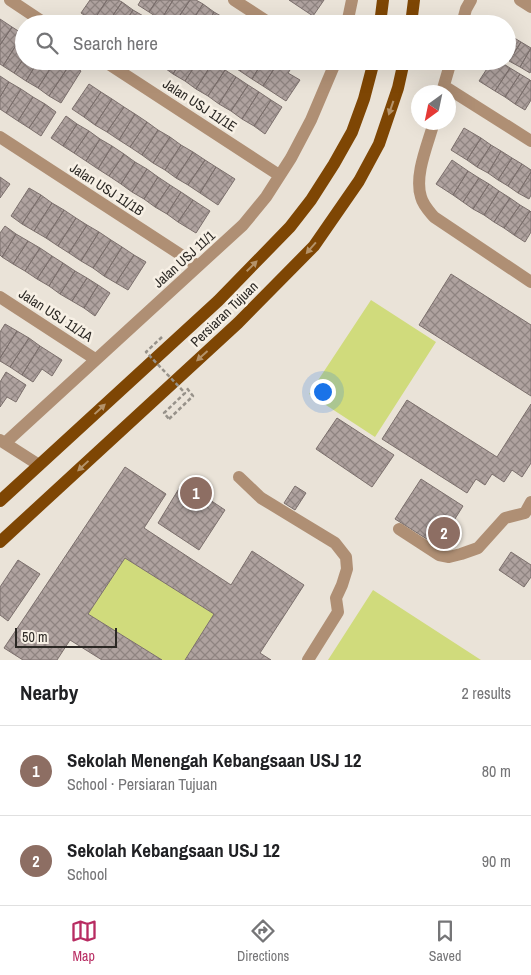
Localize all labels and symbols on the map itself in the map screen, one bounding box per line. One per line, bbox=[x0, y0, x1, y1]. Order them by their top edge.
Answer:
street label: Jalan USJ 11/1E bbox=[160, 74, 240, 136]
north arrow bbox=[411, 85, 456, 130]
one-way arrow bbox=[387, 101, 394, 116]
street label: Jalan USJ 11/1B bbox=[67, 158, 148, 220]
street label: Jalan USJ 11/1 bbox=[149, 226, 219, 291]
one-way arrow bbox=[306, 242, 317, 255]
one-way arrow bbox=[246, 261, 258, 273]
street label: Persiaran Tujuan bbox=[186, 277, 262, 351]
street label: Jalan USJ 11/1A bbox=[16, 284, 97, 346]
one-way arrow bbox=[197, 350, 209, 362]
your location bbox=[310, 379, 336, 405]
one-way arrow bbox=[94, 403, 106, 415]
one-way arrow bbox=[77, 460, 89, 472]
pin: 1 bbox=[180, 474, 212, 512]
pin: 2 bbox=[428, 514, 460, 552]
scale bar bbox=[15, 625, 118, 648]

